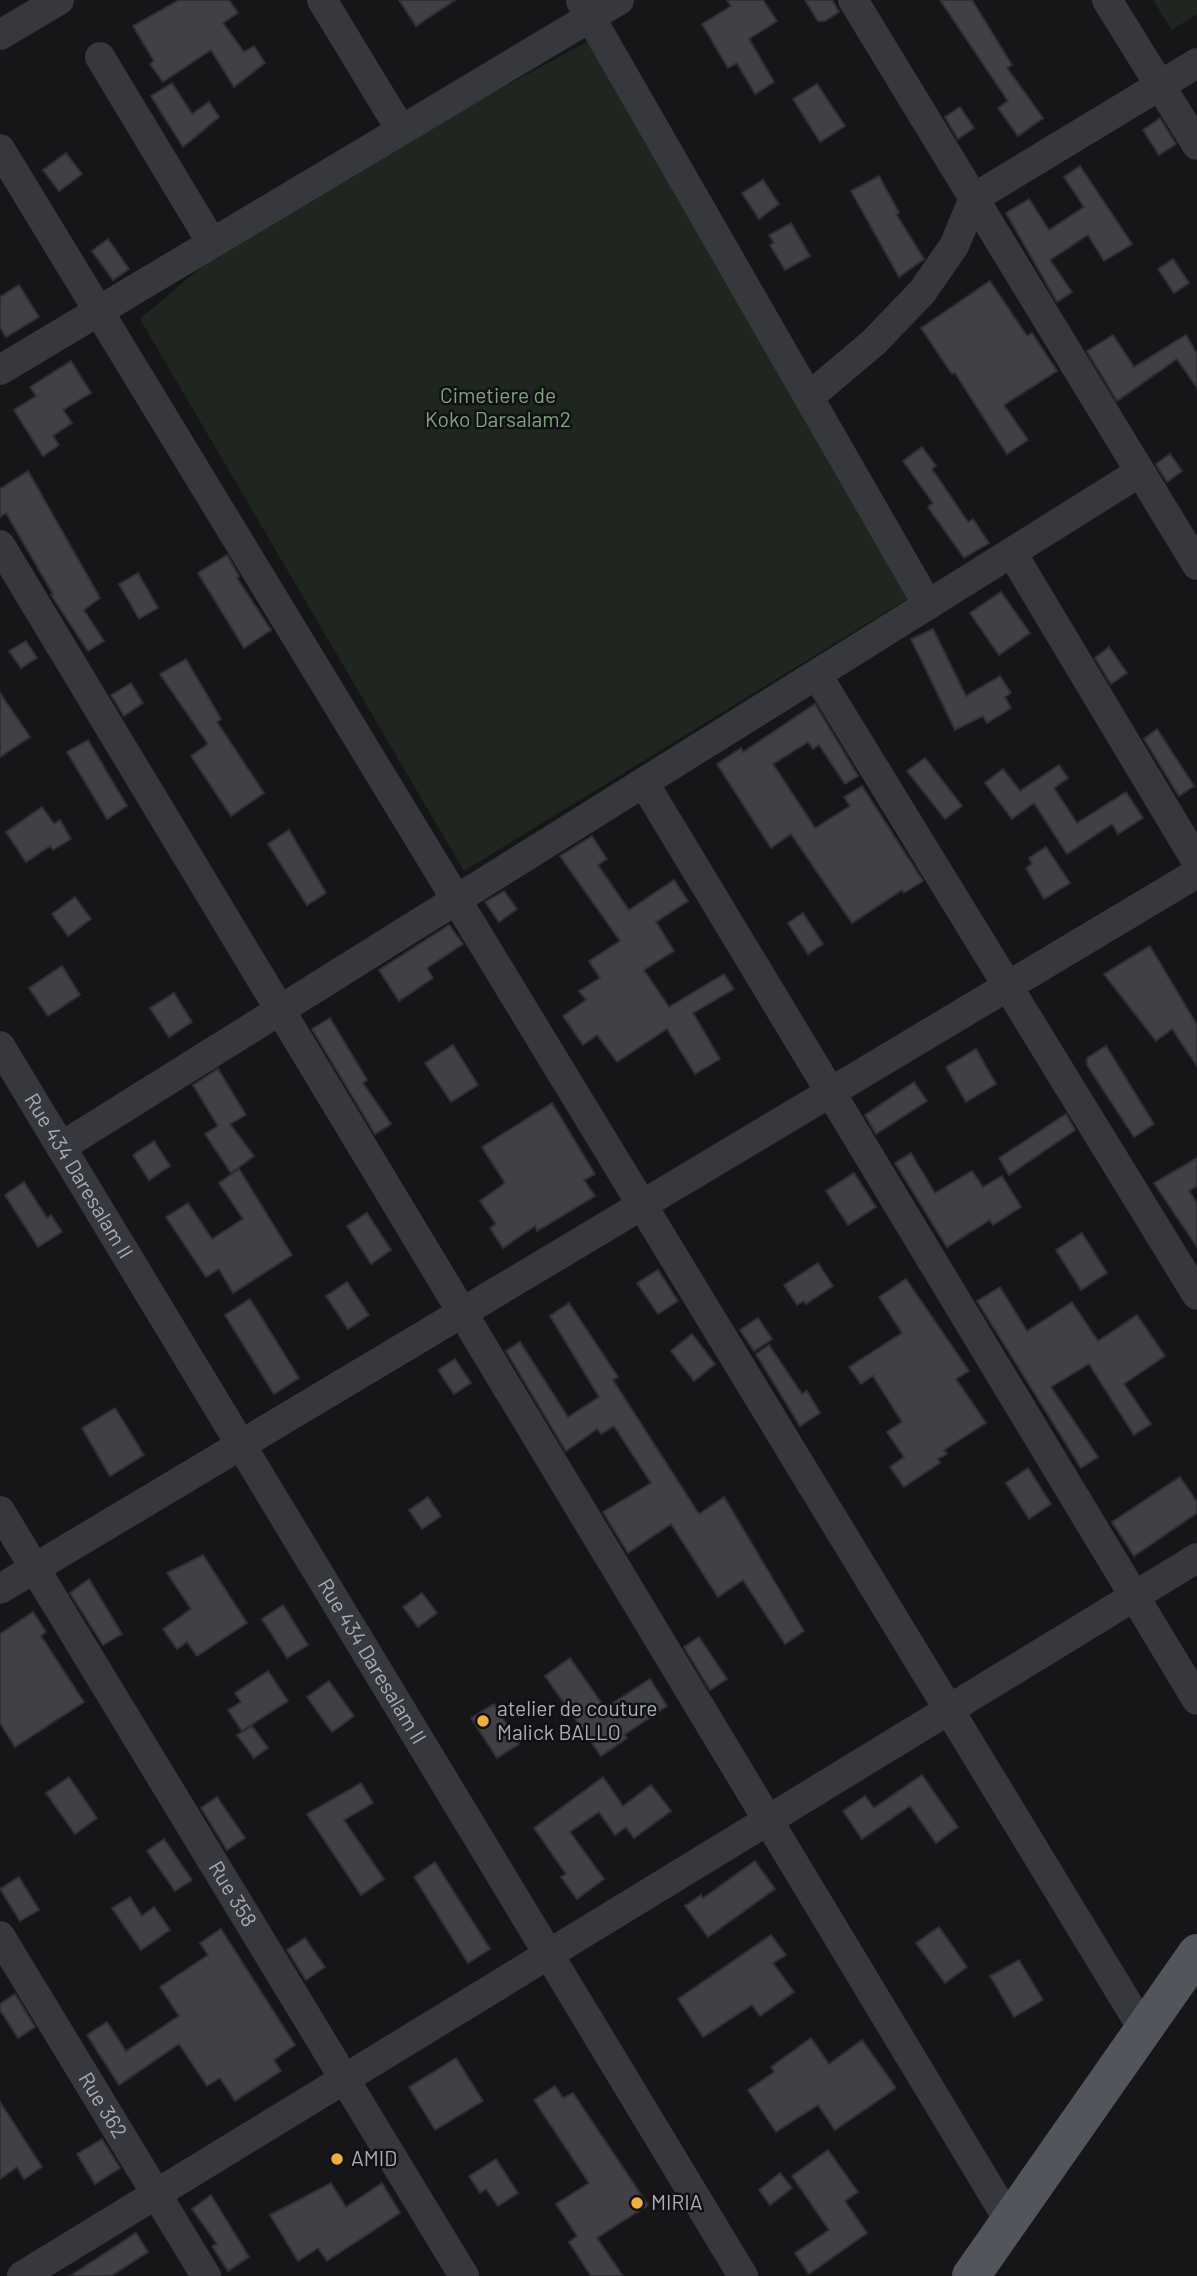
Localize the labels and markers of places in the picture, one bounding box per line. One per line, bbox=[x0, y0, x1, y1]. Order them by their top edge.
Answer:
place label: atelier de couture Malick BALLO bbox=[497, 1695, 657, 1744]
marker: atelier de couture Malick BALLO bbox=[475, 1713, 491, 1729]
place label: AMID bbox=[351, 2145, 397, 2170]
marker: AMID bbox=[329, 2151, 345, 2167]
place label: MIRIA bbox=[651, 2189, 703, 2214]
marker: MIRIA bbox=[629, 2195, 645, 2211]

